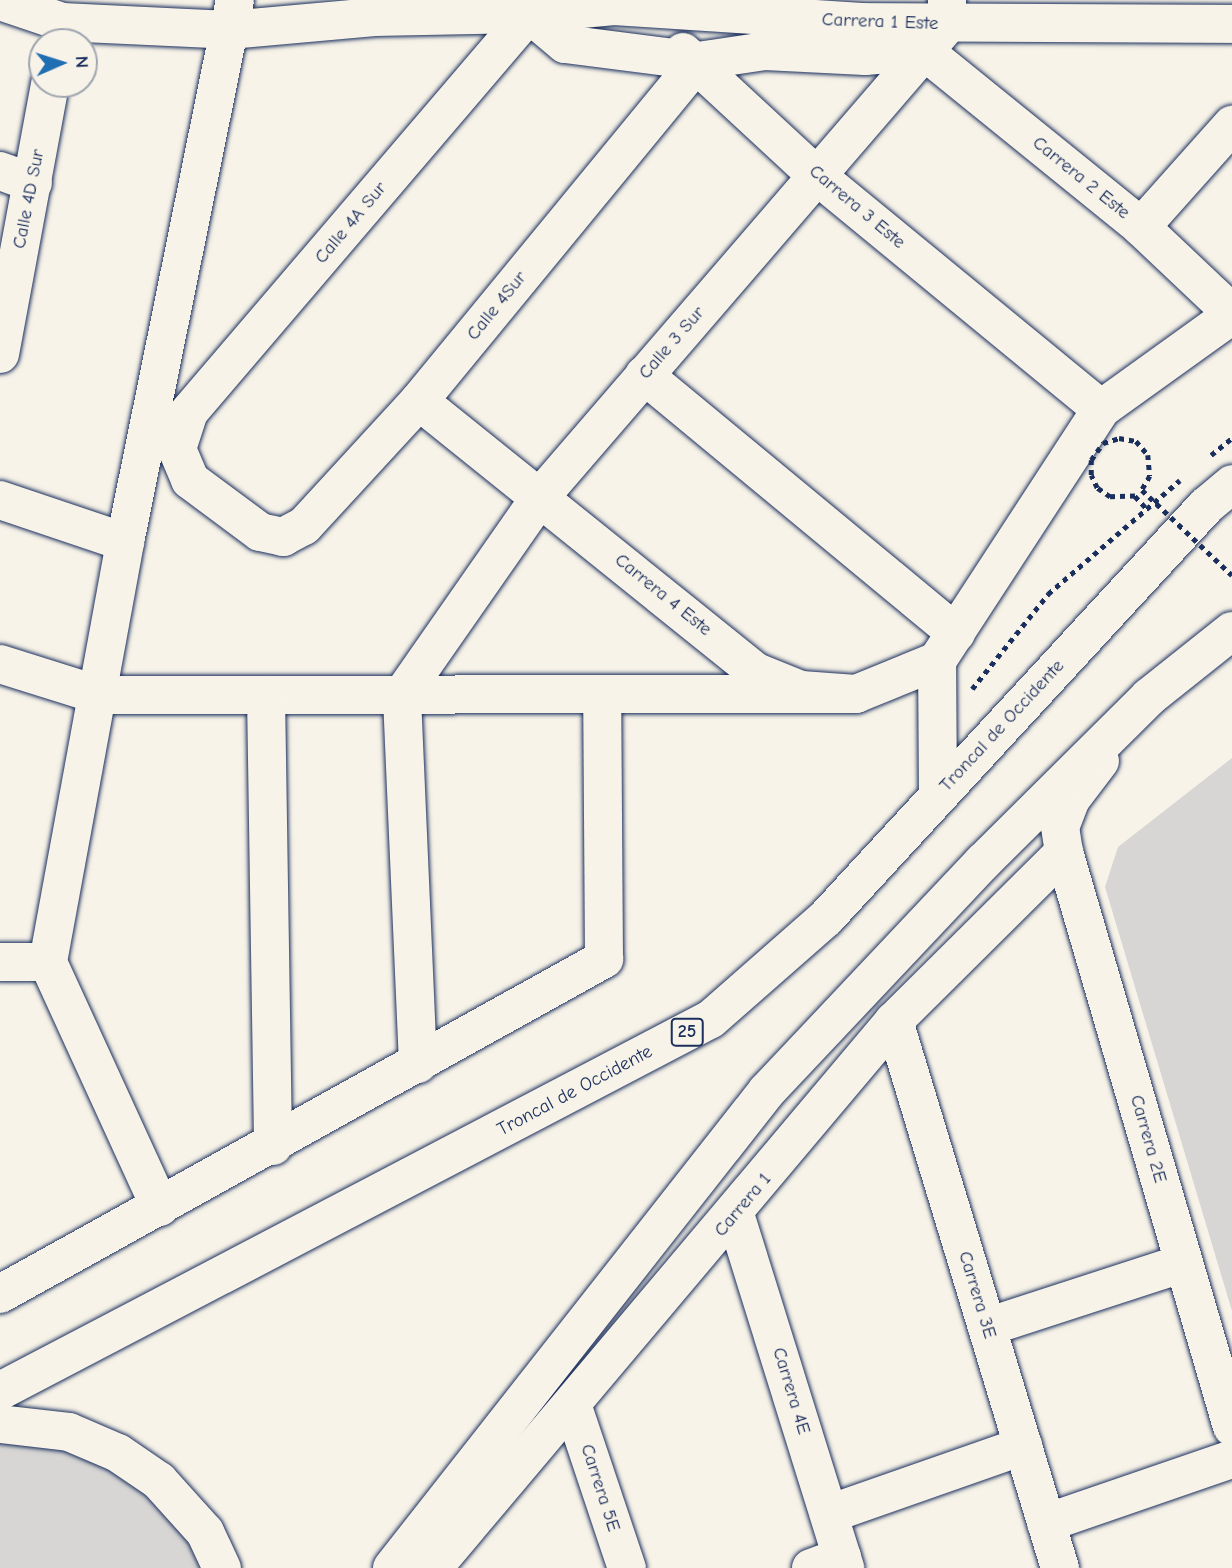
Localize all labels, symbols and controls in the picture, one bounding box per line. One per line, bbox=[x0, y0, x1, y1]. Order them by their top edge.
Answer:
street label: Carrera 1 Este bbox=[821, 9, 939, 35]
north arrow bbox=[28, 28, 98, 98]
text: N bbox=[71, 55, 93, 69]
street label: Carrera 2 Este bbox=[1028, 132, 1134, 224]
street label: Calle 4D Sur bbox=[8, 147, 50, 251]
street label: Carrera 3 Este bbox=[804, 160, 910, 254]
street label: Calle 4A Sur bbox=[310, 177, 392, 269]
street label: Calle 4Sur bbox=[462, 267, 532, 345]
street label: Calle 3 Sur bbox=[634, 302, 710, 384]
street label: Carrera 4 Este bbox=[610, 549, 716, 641]
street label: Troncal de Occidente bbox=[935, 655, 1069, 797]
road number: 25 bbox=[670, 1017, 704, 1046]
street label: Troncal de Occidente bbox=[494, 1040, 656, 1142]
street label: Carrera 2E bbox=[1125, 1092, 1171, 1186]
street label: Carrera 1 bbox=[710, 1168, 776, 1242]
street label: Carrera 3E bbox=[953, 1249, 1001, 1341]
street label: Carrera 4E bbox=[767, 1345, 815, 1437]
street label: Carrera 5E bbox=[575, 1441, 625, 1535]

